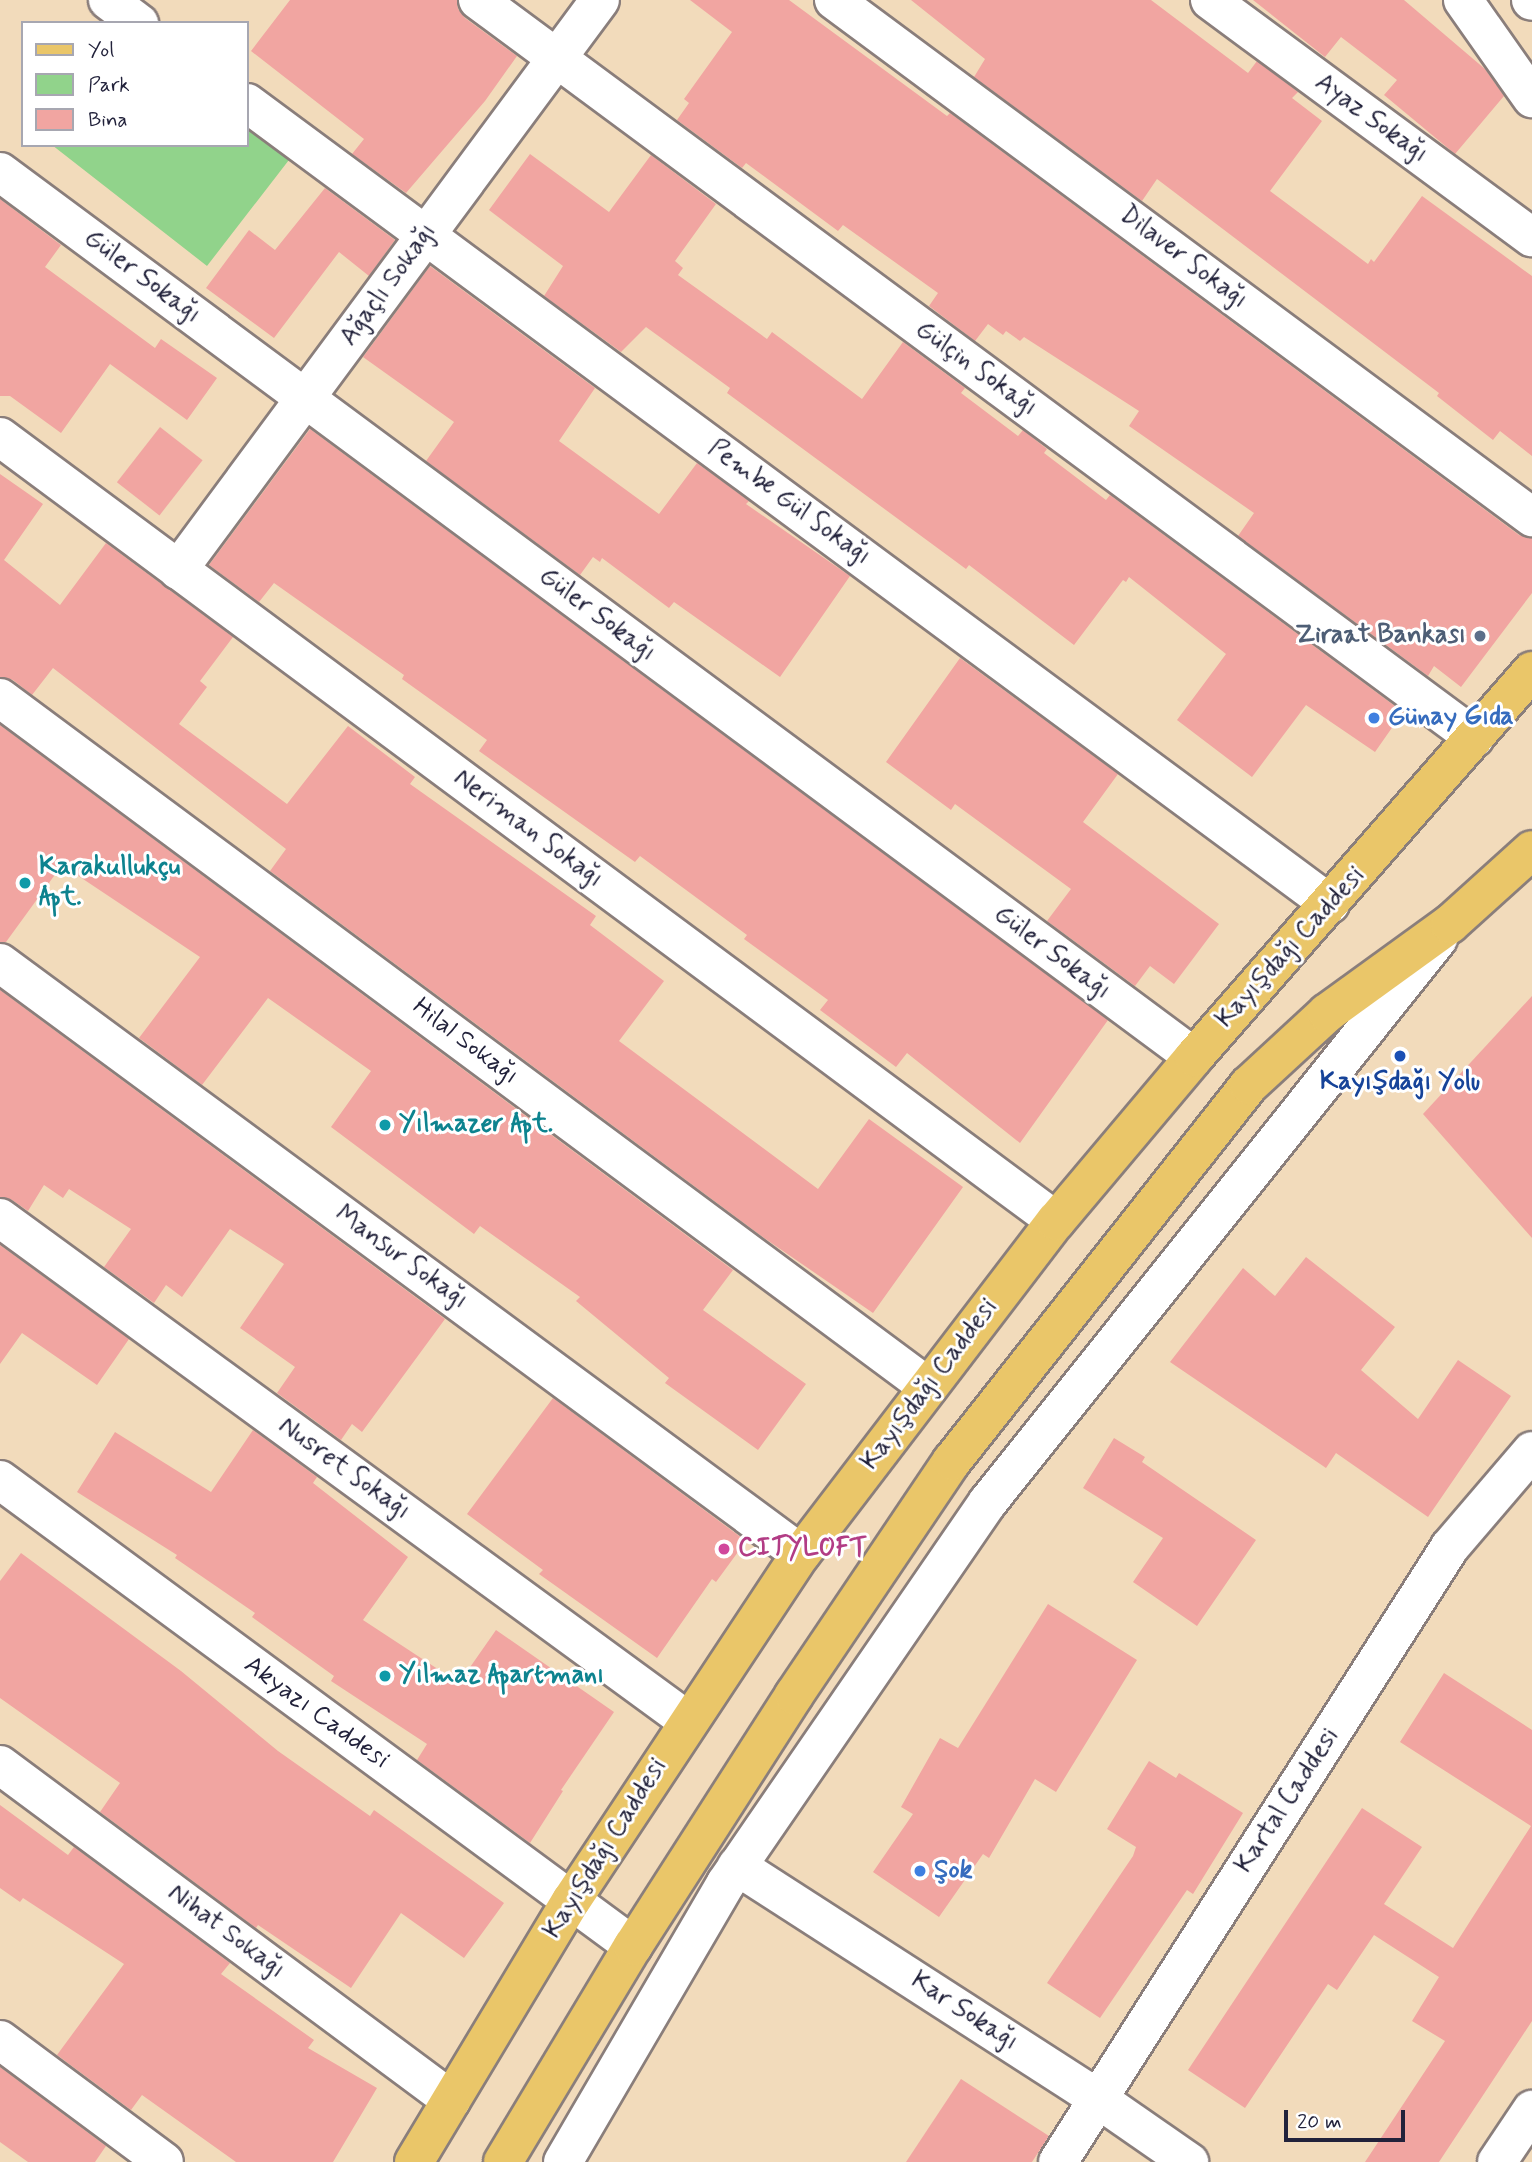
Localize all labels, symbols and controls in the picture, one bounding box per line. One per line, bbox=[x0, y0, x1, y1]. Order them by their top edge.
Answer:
legend bbox=[21, 21, 248, 147]
text: Yol bbox=[88, 36, 114, 64]
street label: Ayaz Sokağı bbox=[1308, 67, 1434, 171]
text: Park bbox=[88, 71, 130, 99]
text: Bina bbox=[88, 106, 128, 134]
street label: Dilaver Sokağı bbox=[1112, 199, 1254, 317]
street label: Ağaçlı Sokağı bbox=[334, 218, 444, 352]
street label: Güler Sokağı bbox=[78, 223, 206, 331]
street label: Gülçin Sokağı bbox=[909, 314, 1043, 424]
street label: Pembe Gül Sokağı bbox=[700, 433, 878, 573]
street label: Güler Sokağı bbox=[533, 561, 661, 669]
place label: Ziraat Bankası bbox=[1295, 620, 1466, 652]
marker: Ziraat Bankası bbox=[1472, 628, 1488, 644]
place label: Günay Gıda bbox=[1388, 702, 1513, 734]
marker: Günay Gıda bbox=[1366, 710, 1382, 726]
street label: Neriman Sokağı bbox=[446, 762, 610, 896]
place label: Karakullukçu Apt. bbox=[39, 852, 180, 914]
street label: Kayışdağı Caddesi bbox=[1210, 861, 1372, 1035]
marker: Karakullukçu Apt. bbox=[17, 875, 33, 891]
street label: Güler Sokağı bbox=[988, 899, 1116, 1007]
street label: Hilal Sokağı bbox=[406, 992, 524, 1092]
marker: Kayışdağı Yolu bbox=[1392, 1048, 1408, 1064]
place label: Kayışdağı Yolu bbox=[1320, 1067, 1480, 1099]
place label: Yılmazer Apt. bbox=[399, 1109, 553, 1141]
marker: Yılmazer Apt. bbox=[377, 1117, 393, 1133]
street label: Mansur Sokağı bbox=[327, 1198, 475, 1318]
street label: Kayışdağı Caddesi bbox=[855, 1293, 1005, 1477]
street label: Nusret Sokağı bbox=[271, 1410, 417, 1528]
place label: CITYLOFT bbox=[738, 1533, 867, 1565]
marker: CITYLOFT bbox=[716, 1541, 732, 1557]
street label: Akyazı Caddesi bbox=[237, 1650, 395, 1776]
place label: Yılmaz Apartmanı bbox=[399, 1660, 604, 1692]
marker: Yılmaz Apartmanı bbox=[377, 1668, 393, 1684]
street label: Kartal Caddesi bbox=[1229, 1722, 1347, 1880]
street label: Kayışdağı Caddesi bbox=[538, 1753, 674, 1945]
place label: Şok bbox=[934, 1855, 973, 1887]
marker: Şok bbox=[912, 1863, 928, 1879]
street label: Nihat Sokağı bbox=[161, 1878, 291, 1986]
street label: Kar Sokağı bbox=[905, 1966, 1023, 2058]
scale bar bbox=[1287, 2096, 1408, 2140]
text: 20 m bbox=[1297, 2108, 1342, 2136]

